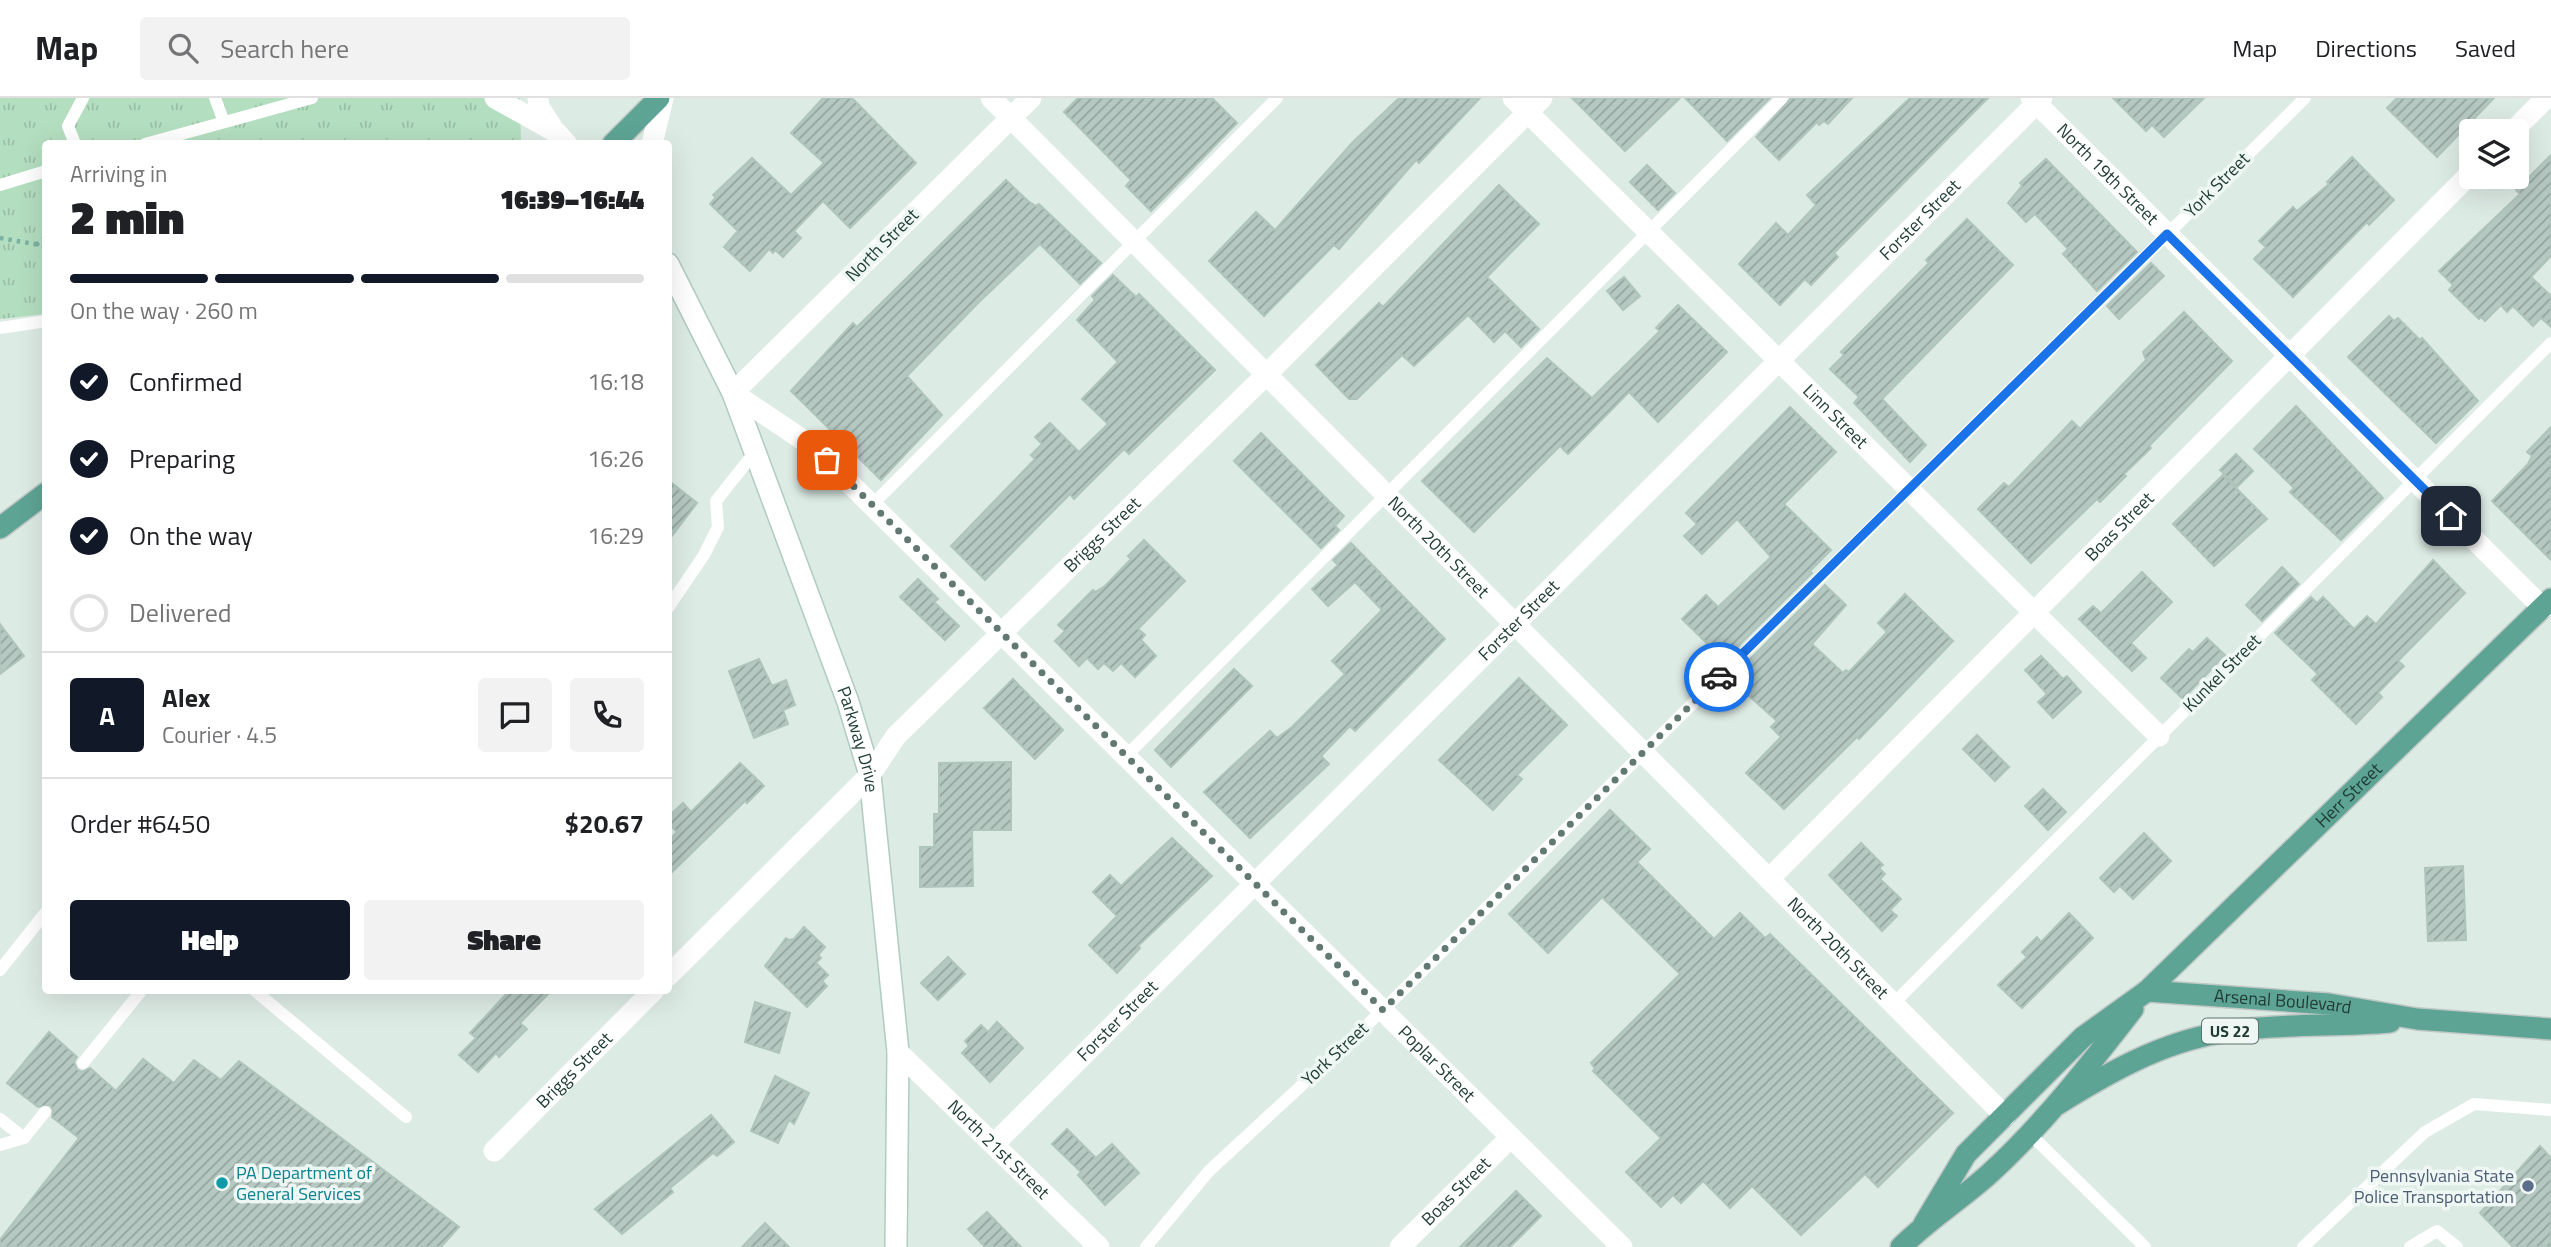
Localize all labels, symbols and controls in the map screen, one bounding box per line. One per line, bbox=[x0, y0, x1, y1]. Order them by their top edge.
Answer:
search box bbox=[140, 17, 630, 80]
text: Map bbox=[35, 23, 98, 73]
icon: search bbox=[164, 29, 202, 67]
text: Search here bbox=[220, 29, 349, 68]
text: Map bbox=[2232, 30, 2277, 66]
text: Directions bbox=[2315, 30, 2417, 66]
text: Saved bbox=[2455, 30, 2516, 66]
street label: North 19th Street bbox=[2051, 117, 2165, 231]
map controls bbox=[2459, 119, 2529, 189]
button: layers bbox=[2459, 119, 2529, 189]
street label: York Street bbox=[2178, 145, 2256, 224]
text: Arriving in bbox=[70, 156, 167, 191]
street label: Forster Street bbox=[1873, 172, 1967, 266]
text: 16:39–16:44 bbox=[500, 180, 644, 219]
text: 2 min bbox=[70, 182, 184, 252]
street label: North Street bbox=[839, 201, 925, 287]
text: On the way · 260 m bbox=[70, 293, 258, 328]
text: Confirmed bbox=[129, 362, 243, 401]
icon: check bbox=[70, 363, 108, 401]
text: 16:18 bbox=[587, 364, 644, 399]
street label: Linn Street bbox=[1797, 377, 1875, 455]
pin bbox=[797, 430, 857, 490]
text: Preparing bbox=[129, 439, 235, 478]
icon: check bbox=[70, 440, 108, 478]
text: 16:26 bbox=[587, 441, 644, 476]
icon: bag bbox=[808, 441, 846, 479]
street label: Boas Street bbox=[2078, 485, 2160, 567]
pin bbox=[2421, 486, 2481, 546]
street label: Briggs Street bbox=[1057, 490, 1147, 579]
street label: North 20th Street bbox=[1382, 490, 1496, 604]
icon: home bbox=[2432, 497, 2470, 535]
text: On the way bbox=[129, 516, 253, 555]
icon: check bbox=[70, 517, 108, 555]
text: 16:29 bbox=[587, 518, 644, 553]
street label: Forster Street bbox=[1472, 573, 1566, 667]
text: Delivered bbox=[129, 593, 232, 632]
street label: Kunkel Street bbox=[2176, 627, 2267, 718]
courier bbox=[1684, 642, 1754, 712]
icon: car bbox=[1700, 658, 1738, 696]
text: Alex bbox=[162, 678, 210, 717]
button: chat bbox=[478, 678, 552, 752]
button: phone bbox=[570, 678, 644, 752]
street label: Parkway Drive bbox=[830, 682, 886, 793]
text: A bbox=[99, 696, 115, 735]
text: Courier · 4.5 bbox=[162, 717, 277, 752]
street label: Herr Street bbox=[2309, 755, 2388, 834]
text: Order #6450 bbox=[70, 804, 210, 843]
text: $20.67 bbox=[565, 804, 644, 843]
street label: North 20th Street bbox=[1781, 891, 1896, 1005]
button: Help bbox=[70, 900, 350, 980]
button: Share bbox=[364, 900, 644, 980]
street label: Forster Street bbox=[1070, 973, 1164, 1067]
street label: Arsenal Boulevard bbox=[2213, 982, 2353, 1021]
street label: York Street bbox=[1295, 1015, 1375, 1092]
road number: US 22 bbox=[2202, 1018, 2258, 1043]
street label: Poplar Street bbox=[1392, 1019, 1482, 1108]
street label: Briggs Street bbox=[530, 1025, 619, 1114]
street label: North 21st Street bbox=[942, 1093, 1056, 1206]
street label: Boas Street bbox=[1415, 1150, 1497, 1232]
place label: PA Department of General Services bbox=[236, 1159, 372, 1207]
place label: Pennsylvania State Police Transportation bbox=[2354, 1162, 2514, 1210]
marker: PA Department of General Services bbox=[214, 1175, 230, 1191]
marker: Pennsylvania State Police Transportation bbox=[2520, 1178, 2536, 1194]

